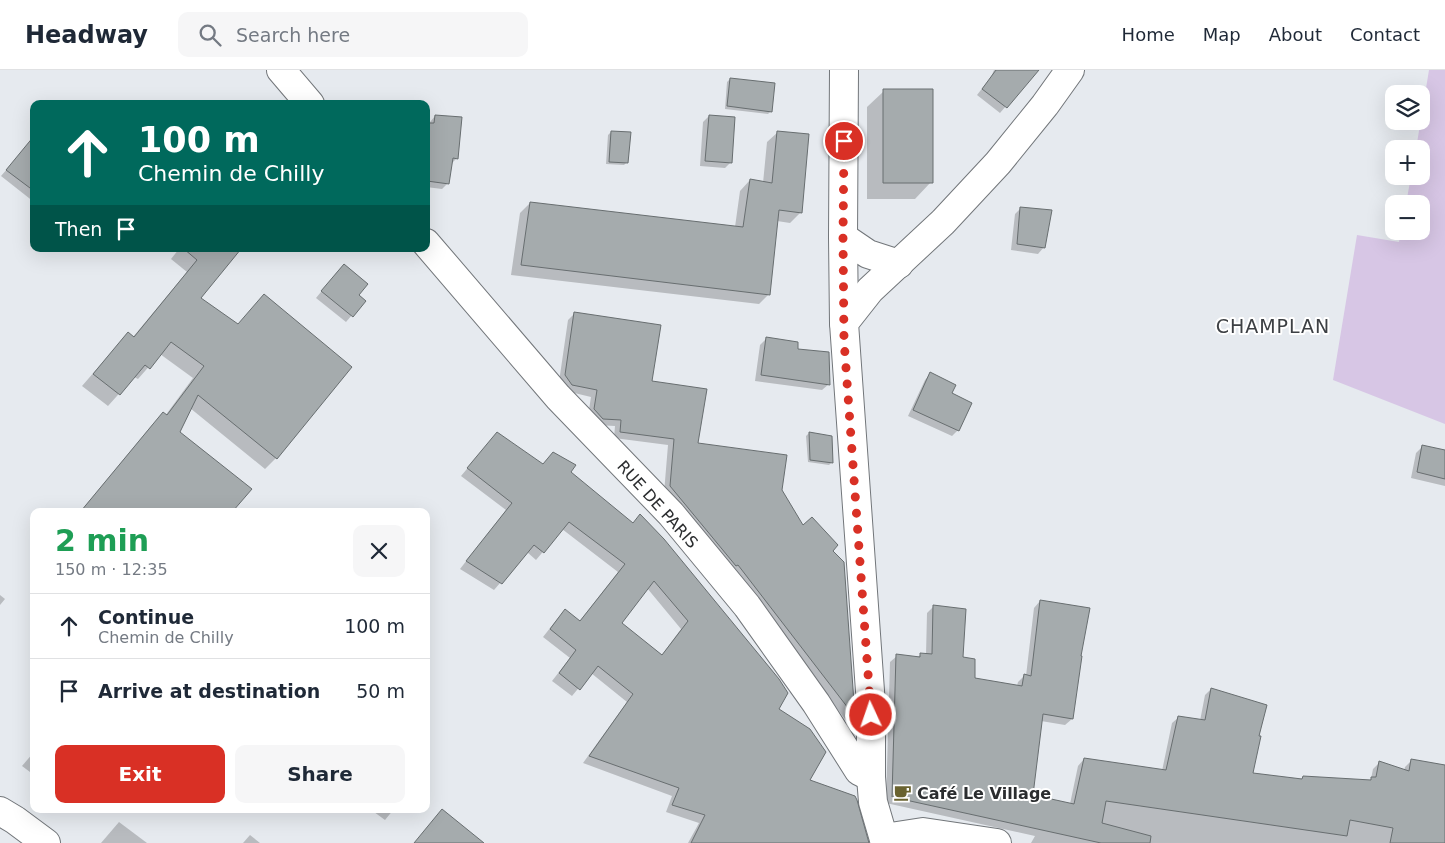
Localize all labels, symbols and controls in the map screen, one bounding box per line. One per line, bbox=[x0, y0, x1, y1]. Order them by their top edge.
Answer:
search box bbox=[178, 12, 528, 57]
text: Headway bbox=[25, 21, 148, 49]
icon: search bbox=[196, 21, 224, 49]
text: Search here bbox=[236, 24, 350, 46]
text: Home bbox=[1122, 24, 1175, 45]
text: Map bbox=[1203, 24, 1241, 45]
text: About bbox=[1269, 24, 1322, 45]
text: Contact bbox=[1350, 24, 1420, 45]
map controls bbox=[1385, 85, 1430, 240]
button: layers bbox=[1385, 85, 1430, 130]
icon: ahead bbox=[55, 120, 120, 185]
text: 100 m bbox=[138, 120, 260, 160]
pin bbox=[823, 120, 865, 162]
icon: arrive bbox=[830, 127, 858, 155]
button: + bbox=[1385, 140, 1430, 185]
text: Chemin de Chilly bbox=[138, 161, 324, 186]
button: − bbox=[1385, 195, 1430, 240]
icon: arrive bbox=[112, 215, 140, 243]
text: Then bbox=[55, 218, 102, 240]
district label: CHAMPLAN bbox=[1216, 315, 1330, 337]
street label: RUE DE PARIS bbox=[613, 457, 702, 552]
text: 2 min bbox=[55, 523, 149, 558]
button: close bbox=[353, 525, 405, 577]
text: 150 m · 12:35 bbox=[55, 560, 168, 579]
text: Continue bbox=[98, 606, 194, 628]
icon: ahead bbox=[55, 612, 83, 640]
text: 100 m bbox=[344, 615, 405, 637]
text: Chemin de Chilly bbox=[98, 628, 234, 647]
icon: arrive bbox=[55, 677, 83, 705]
text: Arrive at destination bbox=[98, 680, 320, 702]
text: 50 m bbox=[356, 680, 405, 702]
position arrow bbox=[844, 688, 896, 740]
button: Exit bbox=[55, 745, 225, 803]
button: Share bbox=[235, 745, 405, 803]
cafe icon: Café Le Village bbox=[893, 783, 913, 803]
place label: Café Le Village bbox=[917, 784, 1051, 803]

